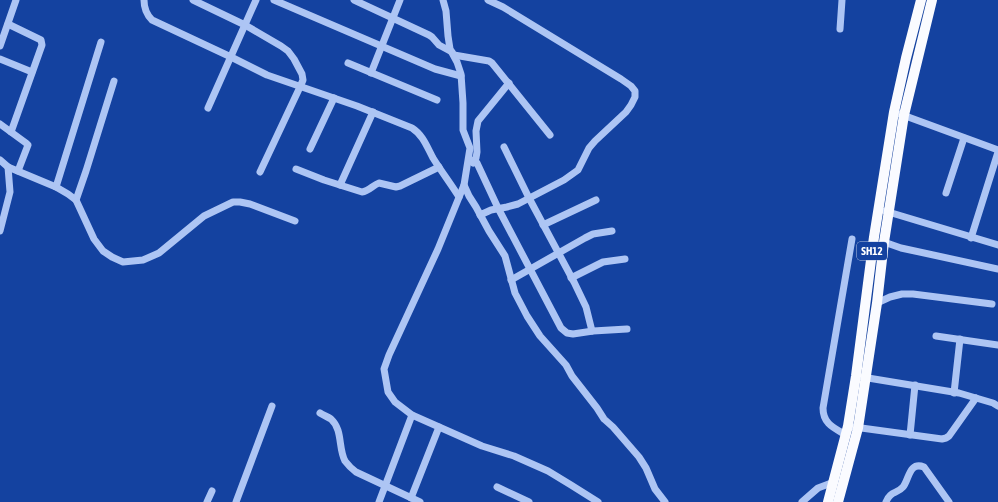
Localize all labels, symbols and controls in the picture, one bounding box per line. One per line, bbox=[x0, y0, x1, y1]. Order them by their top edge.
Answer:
road number: SH12 bbox=[857, 242, 887, 260]

